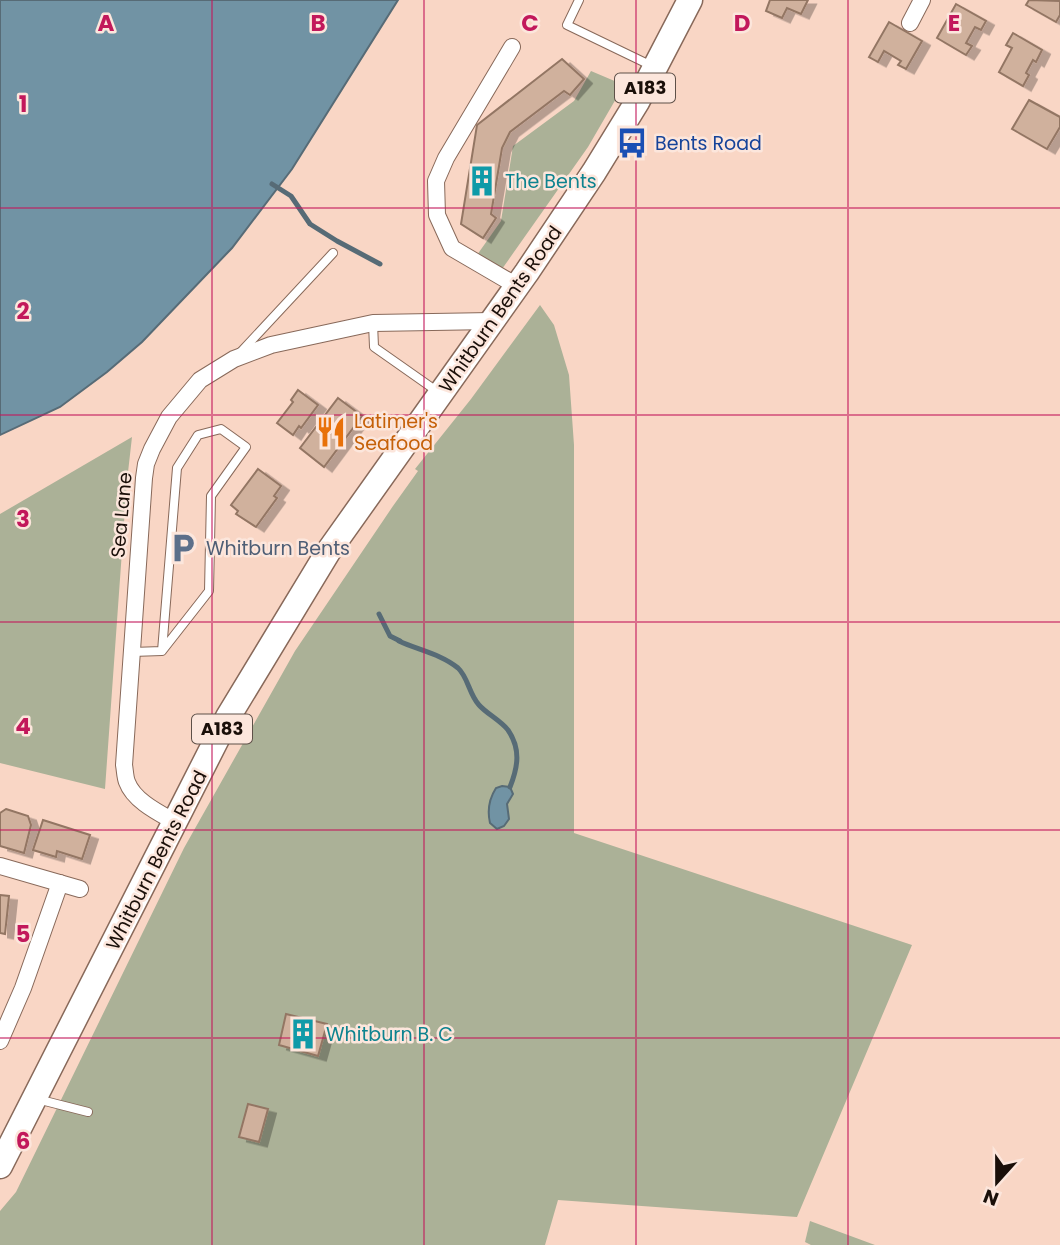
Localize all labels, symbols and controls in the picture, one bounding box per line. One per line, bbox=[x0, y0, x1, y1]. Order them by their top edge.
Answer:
text: A bbox=[98, 7, 115, 39]
text: B bbox=[310, 7, 326, 39]
text: C bbox=[521, 7, 539, 39]
text: D bbox=[734, 7, 750, 39]
text: E bbox=[948, 7, 960, 39]
road number: A183 bbox=[615, 74, 675, 102]
text: 1 bbox=[19, 88, 27, 120]
bus stop icon: Bents Road bbox=[615, 126, 649, 160]
place label: Bents Road bbox=[655, 130, 762, 157]
building icon: The Bents bbox=[465, 164, 499, 198]
place label: The Bents bbox=[505, 168, 597, 195]
street label: Whitburn Bents Road bbox=[432, 220, 568, 398]
text: 2 bbox=[16, 295, 30, 327]
place label: Latimer's Seafood bbox=[354, 408, 438, 457]
restaurant icon: Latimer's Seafood bbox=[314, 415, 348, 449]
street label: Sea Lane bbox=[104, 471, 139, 559]
text: 3 bbox=[16, 503, 30, 535]
parking icon: Whitburn Bents bbox=[166, 531, 200, 565]
place label: Whitburn Bents bbox=[206, 535, 350, 562]
text: 4 bbox=[15, 710, 31, 742]
road number: A183 bbox=[192, 714, 252, 744]
street label: Whitburn Bents Road bbox=[99, 766, 214, 955]
text: 5 bbox=[16, 918, 30, 950]
building icon: Whitburn B. C bbox=[286, 1017, 320, 1051]
place label: Whitburn B. C bbox=[326, 1021, 453, 1048]
text: 6 bbox=[16, 1125, 30, 1157]
north arrow bbox=[962, 1147, 1032, 1217]
text: N bbox=[980, 1182, 1003, 1213]

